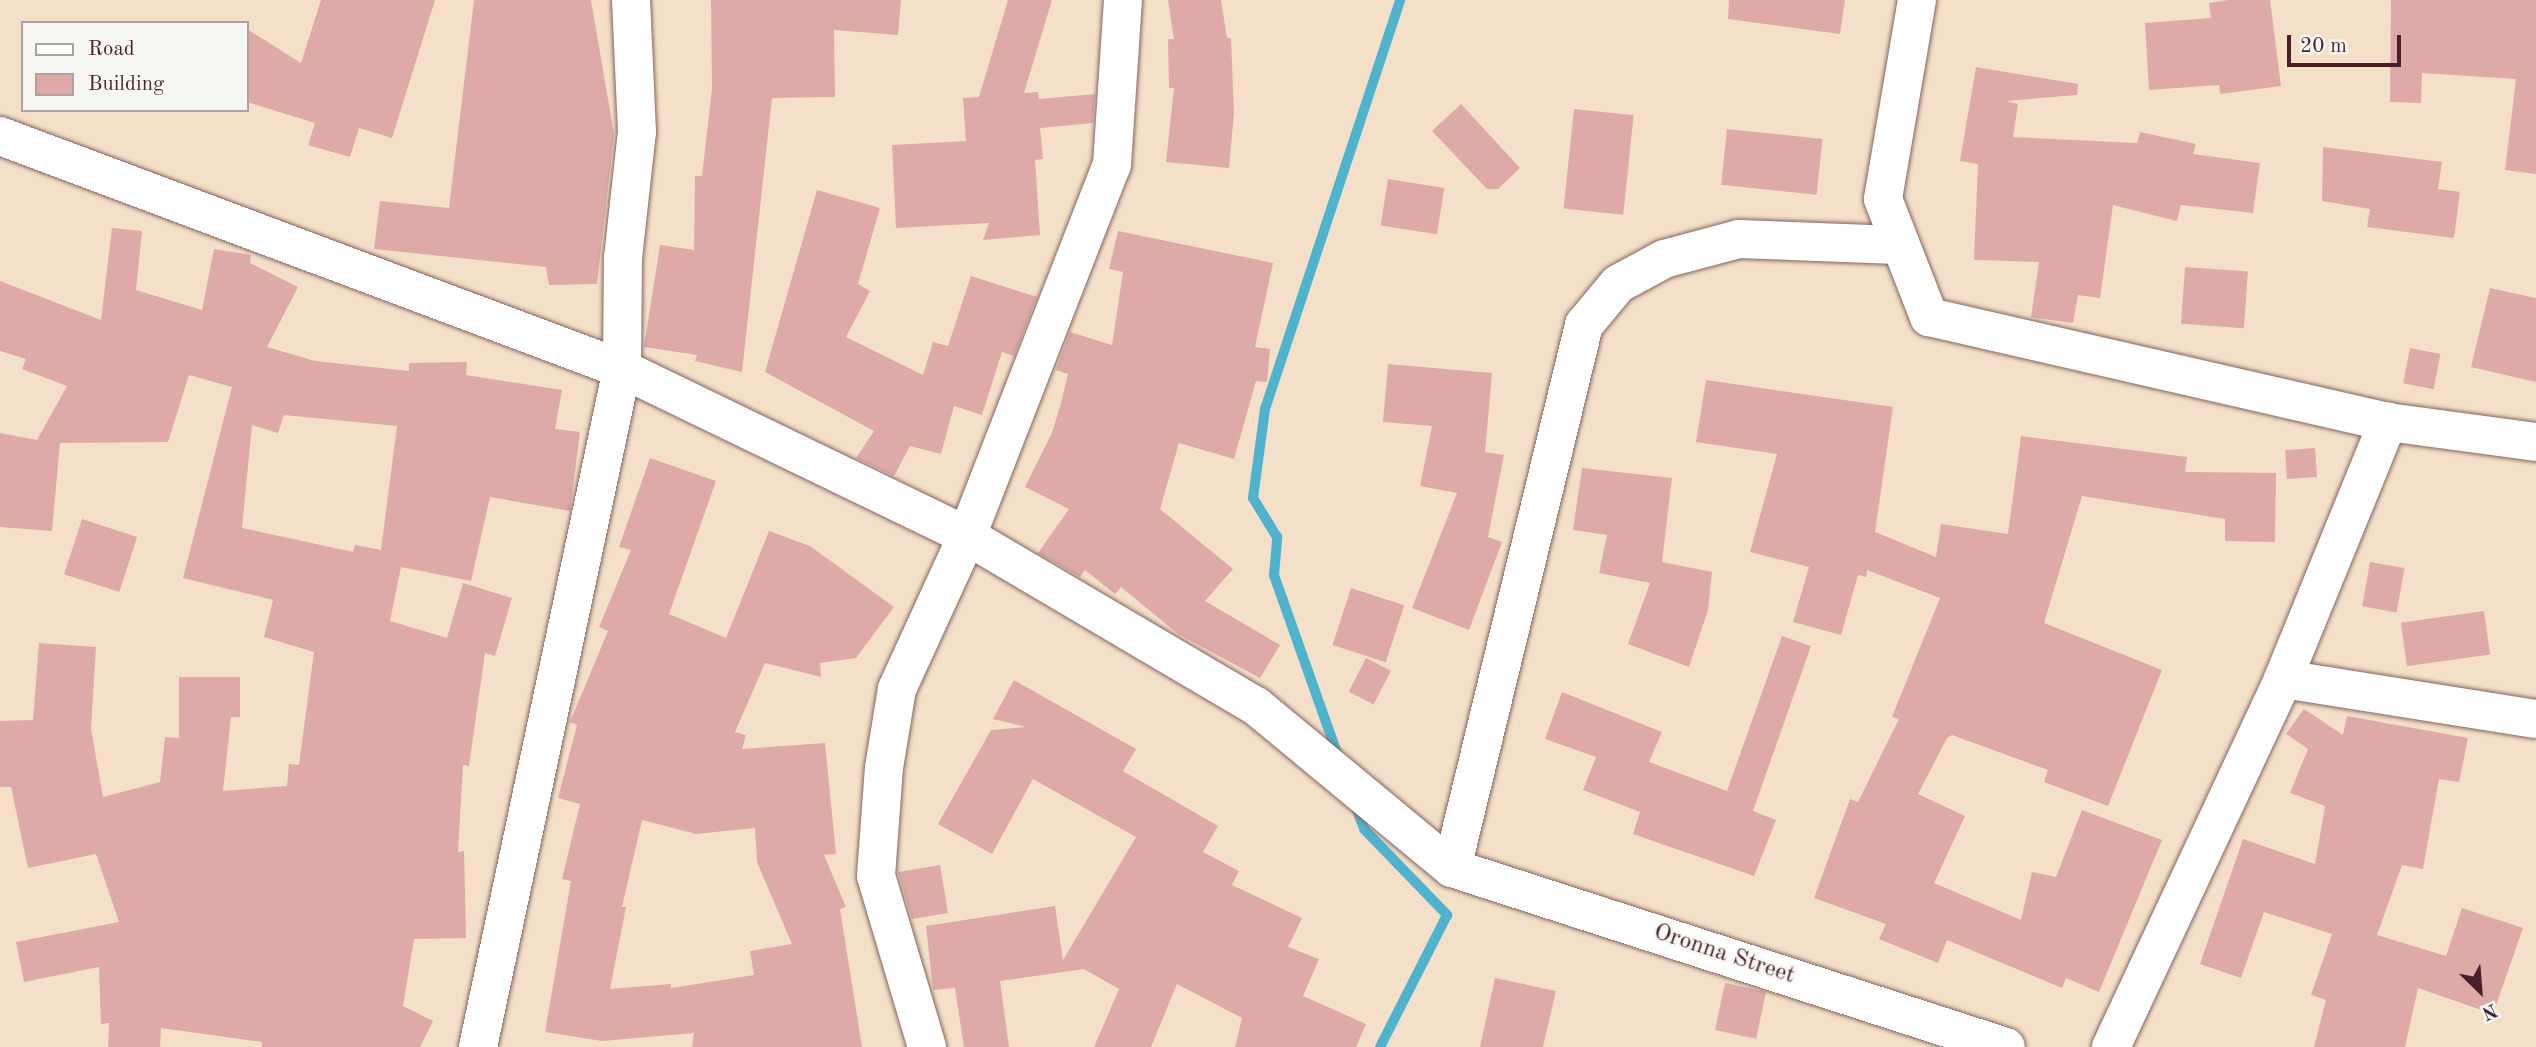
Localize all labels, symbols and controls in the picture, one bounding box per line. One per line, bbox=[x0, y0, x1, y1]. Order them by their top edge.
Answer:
legend bbox=[21, 21, 248, 112]
scale bar bbox=[2291, 21, 2405, 65]
text: 20 m bbox=[2300, 36, 2347, 57]
text: Road bbox=[88, 39, 135, 60]
text: Building bbox=[88, 74, 164, 95]
street label: Oronna Street bbox=[1650, 919, 1798, 991]
north arrow bbox=[2445, 956, 2515, 1026]
text: N bbox=[2478, 999, 2500, 1022]

